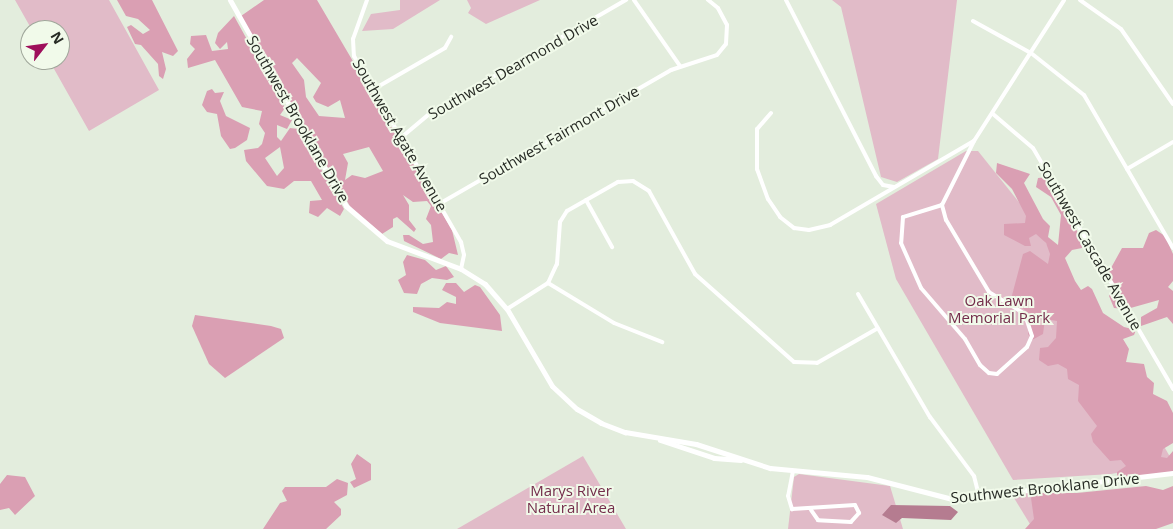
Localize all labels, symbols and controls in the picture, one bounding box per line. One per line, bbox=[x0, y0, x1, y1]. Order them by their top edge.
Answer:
street label: Southwest Dearmond Drive bbox=[425, 11, 601, 123]
north arrow bbox=[20, 20, 70, 70]
text: N bbox=[46, 28, 69, 47]
street label: Southwest Brooklane Drive bbox=[243, 32, 353, 206]
street label: Southwest Agate Avenue bbox=[349, 55, 451, 215]
street label: Southwest Fairmont Drive bbox=[476, 82, 642, 188]
street label: Southwest Cascade Avenue bbox=[1034, 159, 1146, 333]
park label: Oak Lawn Memorial Park bbox=[948, 291, 1050, 326]
street label: Southwest Brooklane Drive bbox=[950, 469, 1140, 507]
park label: Marys River Natural Area bbox=[527, 481, 615, 516]

